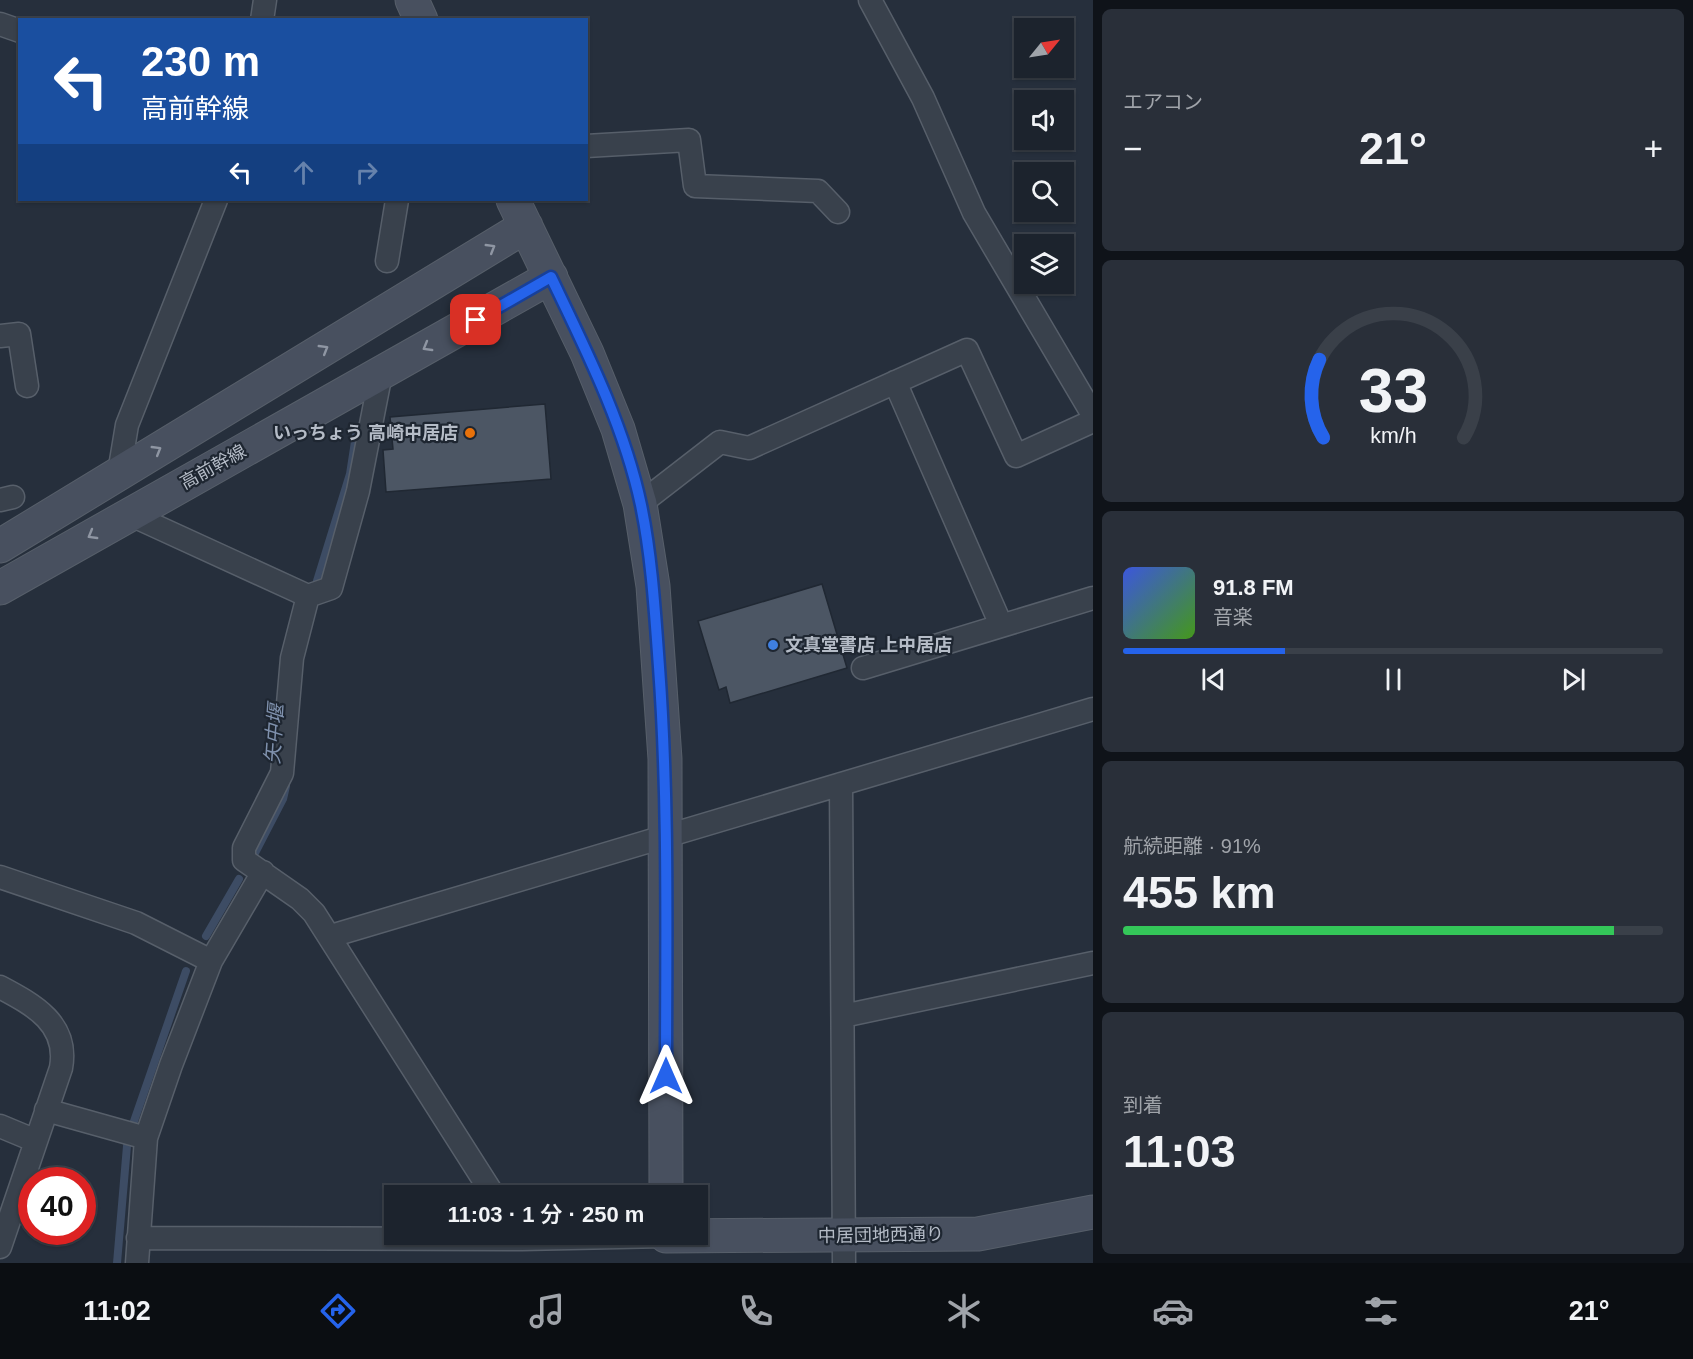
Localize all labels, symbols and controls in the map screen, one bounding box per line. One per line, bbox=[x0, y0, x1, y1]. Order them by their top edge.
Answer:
north arrow bbox=[1014, 18, 1074, 78]
map controls bbox=[1014, 18, 1074, 294]
text: 230 m bbox=[141, 38, 260, 85]
icon: left bbox=[42, 42, 120, 120]
button: sound bbox=[1014, 90, 1074, 150]
text: エアコン bbox=[1123, 91, 1203, 113]
text: 高前幹線 bbox=[141, 94, 249, 124]
text: 21° bbox=[1359, 123, 1427, 174]
text: − bbox=[1123, 130, 1142, 167]
text: + bbox=[1644, 130, 1663, 167]
icon: left bbox=[224, 156, 257, 189]
icon: ahead bbox=[287, 156, 320, 189]
icon: right bbox=[350, 156, 383, 189]
button: search bbox=[1014, 162, 1074, 222]
button: layers bbox=[1014, 234, 1074, 294]
one-way arrow bbox=[485, 243, 495, 255]
pin bbox=[450, 294, 501, 345]
icon: arrive bbox=[459, 303, 492, 336]
one-way arrow bbox=[423, 340, 433, 351]
one-way arrow bbox=[318, 344, 328, 356]
text: 33 bbox=[1358, 356, 1428, 425]
place label: いっちょう 高崎中居店 bbox=[273, 423, 458, 443]
text: km/h bbox=[1370, 424, 1416, 448]
marker: いっちょう 高崎中居店 bbox=[463, 426, 477, 440]
street label: 高前幹線 bbox=[177, 441, 249, 493]
one-way arrow bbox=[151, 445, 161, 457]
one-way arrow bbox=[88, 528, 98, 539]
text: 91.8 FM bbox=[1213, 575, 1294, 600]
text: 音楽 bbox=[1213, 606, 1253, 628]
place label: 文真堂書店 上中居店 bbox=[785, 635, 952, 655]
marker: 文真堂書店 上中居店 bbox=[766, 638, 780, 652]
icon: previous bbox=[1197, 663, 1230, 696]
icon: pause bbox=[1377, 663, 1410, 696]
icon: next bbox=[1557, 663, 1590, 696]
water label: 矢中堰 bbox=[261, 699, 287, 765]
text: 航続距離 · 91% bbox=[1123, 835, 1261, 857]
text: 455 km bbox=[1123, 867, 1276, 918]
position arrow bbox=[634, 1044, 698, 1108]
text: 到着 bbox=[1123, 1094, 1163, 1116]
text: 11:03 bbox=[1123, 1126, 1236, 1177]
speed limit sign: 40 bbox=[18, 1167, 96, 1245]
text: 11:03 · 1 分 · 250 m bbox=[448, 1202, 644, 1227]
street label: 中居団地西通り bbox=[818, 1224, 944, 1246]
icon: directions bbox=[317, 1290, 359, 1332]
icon: music bbox=[526, 1290, 568, 1332]
icon: phone bbox=[735, 1290, 777, 1332]
icon: climate bbox=[943, 1290, 985, 1332]
icon: car bbox=[1152, 1290, 1194, 1332]
icon: filters bbox=[1360, 1290, 1402, 1332]
text: 11:02 bbox=[83, 1296, 151, 1326]
text: 21° bbox=[1569, 1296, 1610, 1326]

